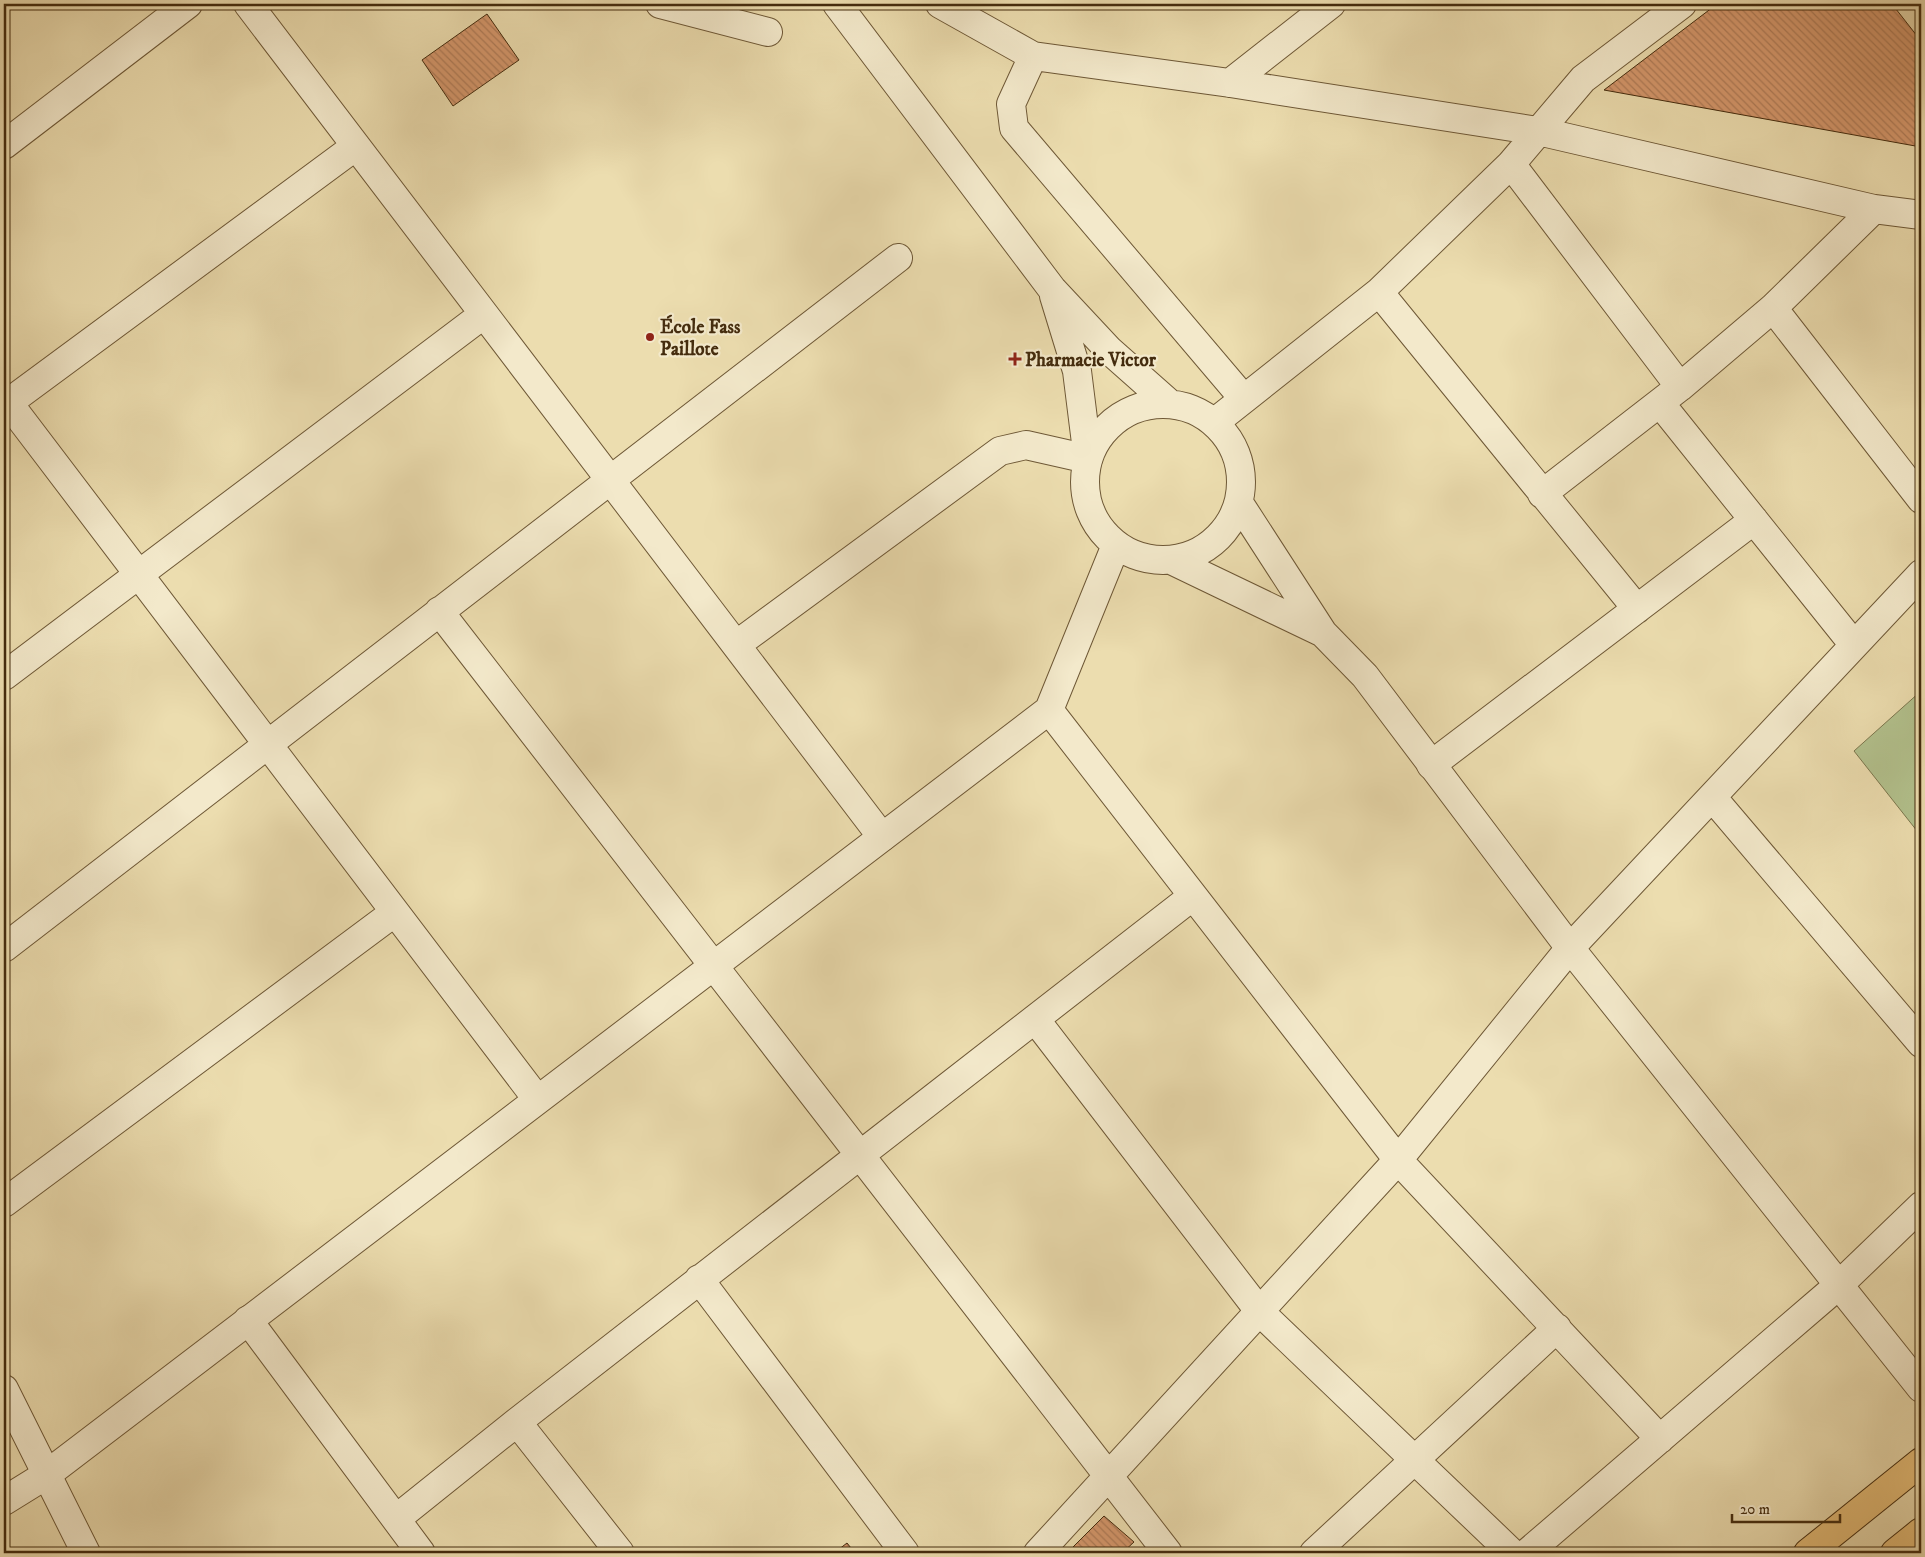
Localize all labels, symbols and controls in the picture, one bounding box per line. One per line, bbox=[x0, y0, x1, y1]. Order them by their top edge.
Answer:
place label: École Fass Paillote bbox=[660, 314, 741, 361]
marker: École Fass Paillote bbox=[644, 331, 656, 343]
place label: Pharmacie Victor bbox=[1025, 349, 1157, 372]
marker: Pharmacie Victor bbox=[1009, 353, 1021, 365]
scale bar bbox=[1732, 1492, 1840, 1524]
text: 20 m bbox=[1740, 1500, 1770, 1519]

